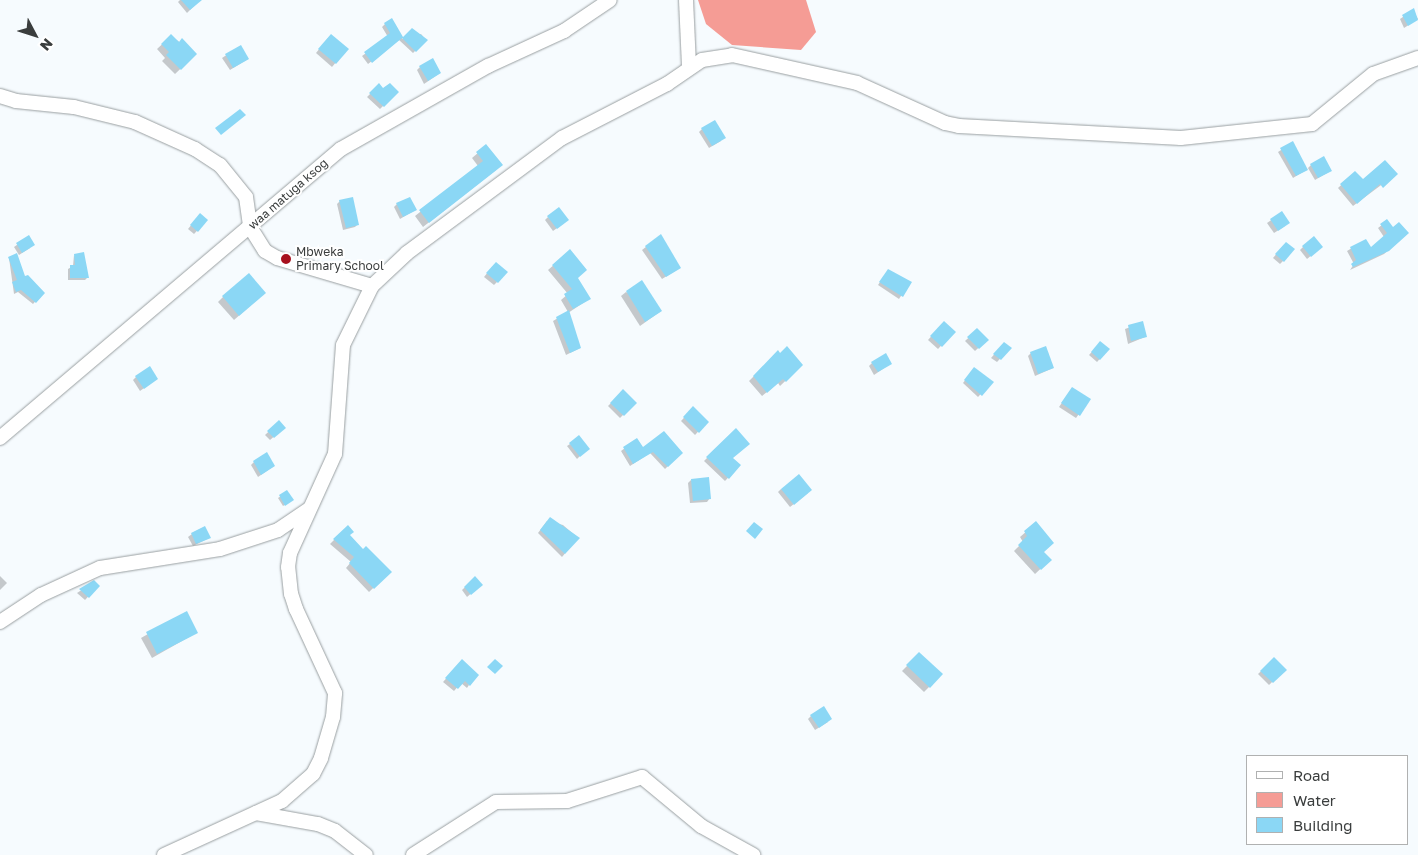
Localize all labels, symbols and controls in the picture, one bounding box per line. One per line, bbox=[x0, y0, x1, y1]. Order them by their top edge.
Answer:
north arrow bbox=[10, 10, 60, 60]
text: N bbox=[37, 35, 57, 54]
street label: waa matuga ksog bbox=[245, 156, 331, 232]
place label: Mbweka Primary School bbox=[296, 245, 384, 273]
marker: Mbweka Primary School bbox=[280, 253, 292, 265]
legend bbox=[1246, 755, 1408, 845]
text: Road bbox=[1293, 766, 1330, 784]
text: Water bbox=[1293, 791, 1336, 809]
text: Building bbox=[1293, 816, 1353, 834]

